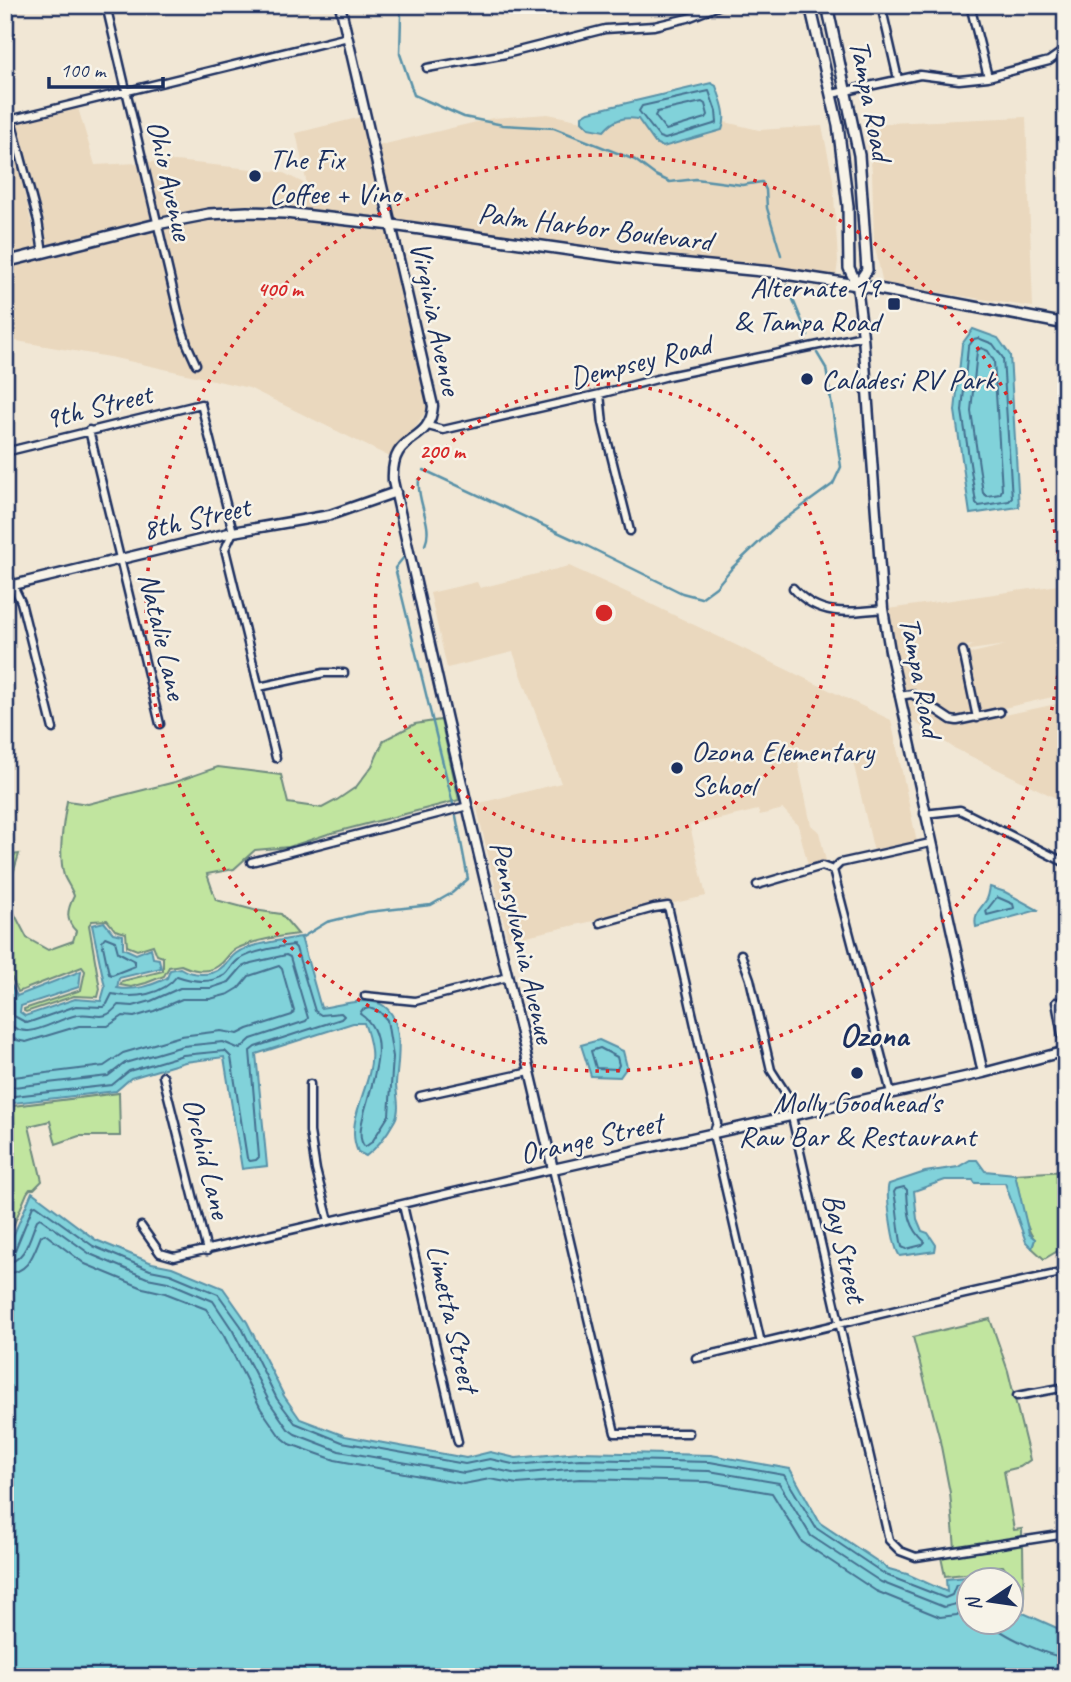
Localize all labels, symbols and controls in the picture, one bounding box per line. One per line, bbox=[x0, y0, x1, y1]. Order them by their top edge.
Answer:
street label: Tampa Road bbox=[841, 36, 902, 168]
scale bar bbox=[49, 46, 163, 90]
text: 100 m bbox=[60, 57, 107, 83]
street label: Ohio Avenue bbox=[138, 116, 203, 246]
place label: The Fix Coffee + Vino bbox=[269, 140, 404, 212]
marker: The Fix Coffee + Vino bbox=[247, 168, 263, 184]
street label: Palm Harbor Boulevard bbox=[476, 194, 718, 261]
street label: Virginia Avenue bbox=[401, 238, 471, 400]
place label: Alternate 19 & Tampa Road bbox=[734, 268, 884, 340]
text: 400 m bbox=[257, 276, 305, 302]
marker: Alternate 19 & Tampa Road bbox=[886, 296, 902, 312]
street label: Dempsey Road bbox=[565, 324, 719, 397]
place label: Caladesi RV Park bbox=[821, 360, 997, 398]
marker: Caladesi RV Park bbox=[799, 371, 815, 387]
street label: 9th Street bbox=[40, 374, 158, 438]
text: 200 m bbox=[419, 438, 467, 464]
street label: 8th Street bbox=[139, 487, 256, 549]
street label: Natalie Lane bbox=[130, 569, 197, 705]
centre of rings bbox=[592, 601, 616, 625]
street label: Tampa Road bbox=[891, 613, 952, 745]
place label: Ozona Elementary School bbox=[691, 732, 875, 804]
marker: Ozona Elementary School bbox=[669, 760, 685, 776]
street label: Pennsylvania Avenue bbox=[481, 837, 565, 1049]
district label: Ozona bbox=[840, 1014, 911, 1056]
marker: Molly Goodhead's Raw Bar & Restaurant bbox=[849, 1065, 865, 1081]
place label: Molly Goodhead's Raw Bar & Restaurant bbox=[738, 1083, 979, 1155]
street label: Orchid Lane bbox=[174, 1094, 241, 1224]
street label: Orange Street bbox=[516, 1102, 670, 1173]
street label: Bay Street bbox=[814, 1190, 877, 1309]
street label: Limetta Street bbox=[418, 1241, 489, 1399]
north arrow bbox=[956, 1566, 1026, 1636]
text: N bbox=[961, 1593, 987, 1613]

